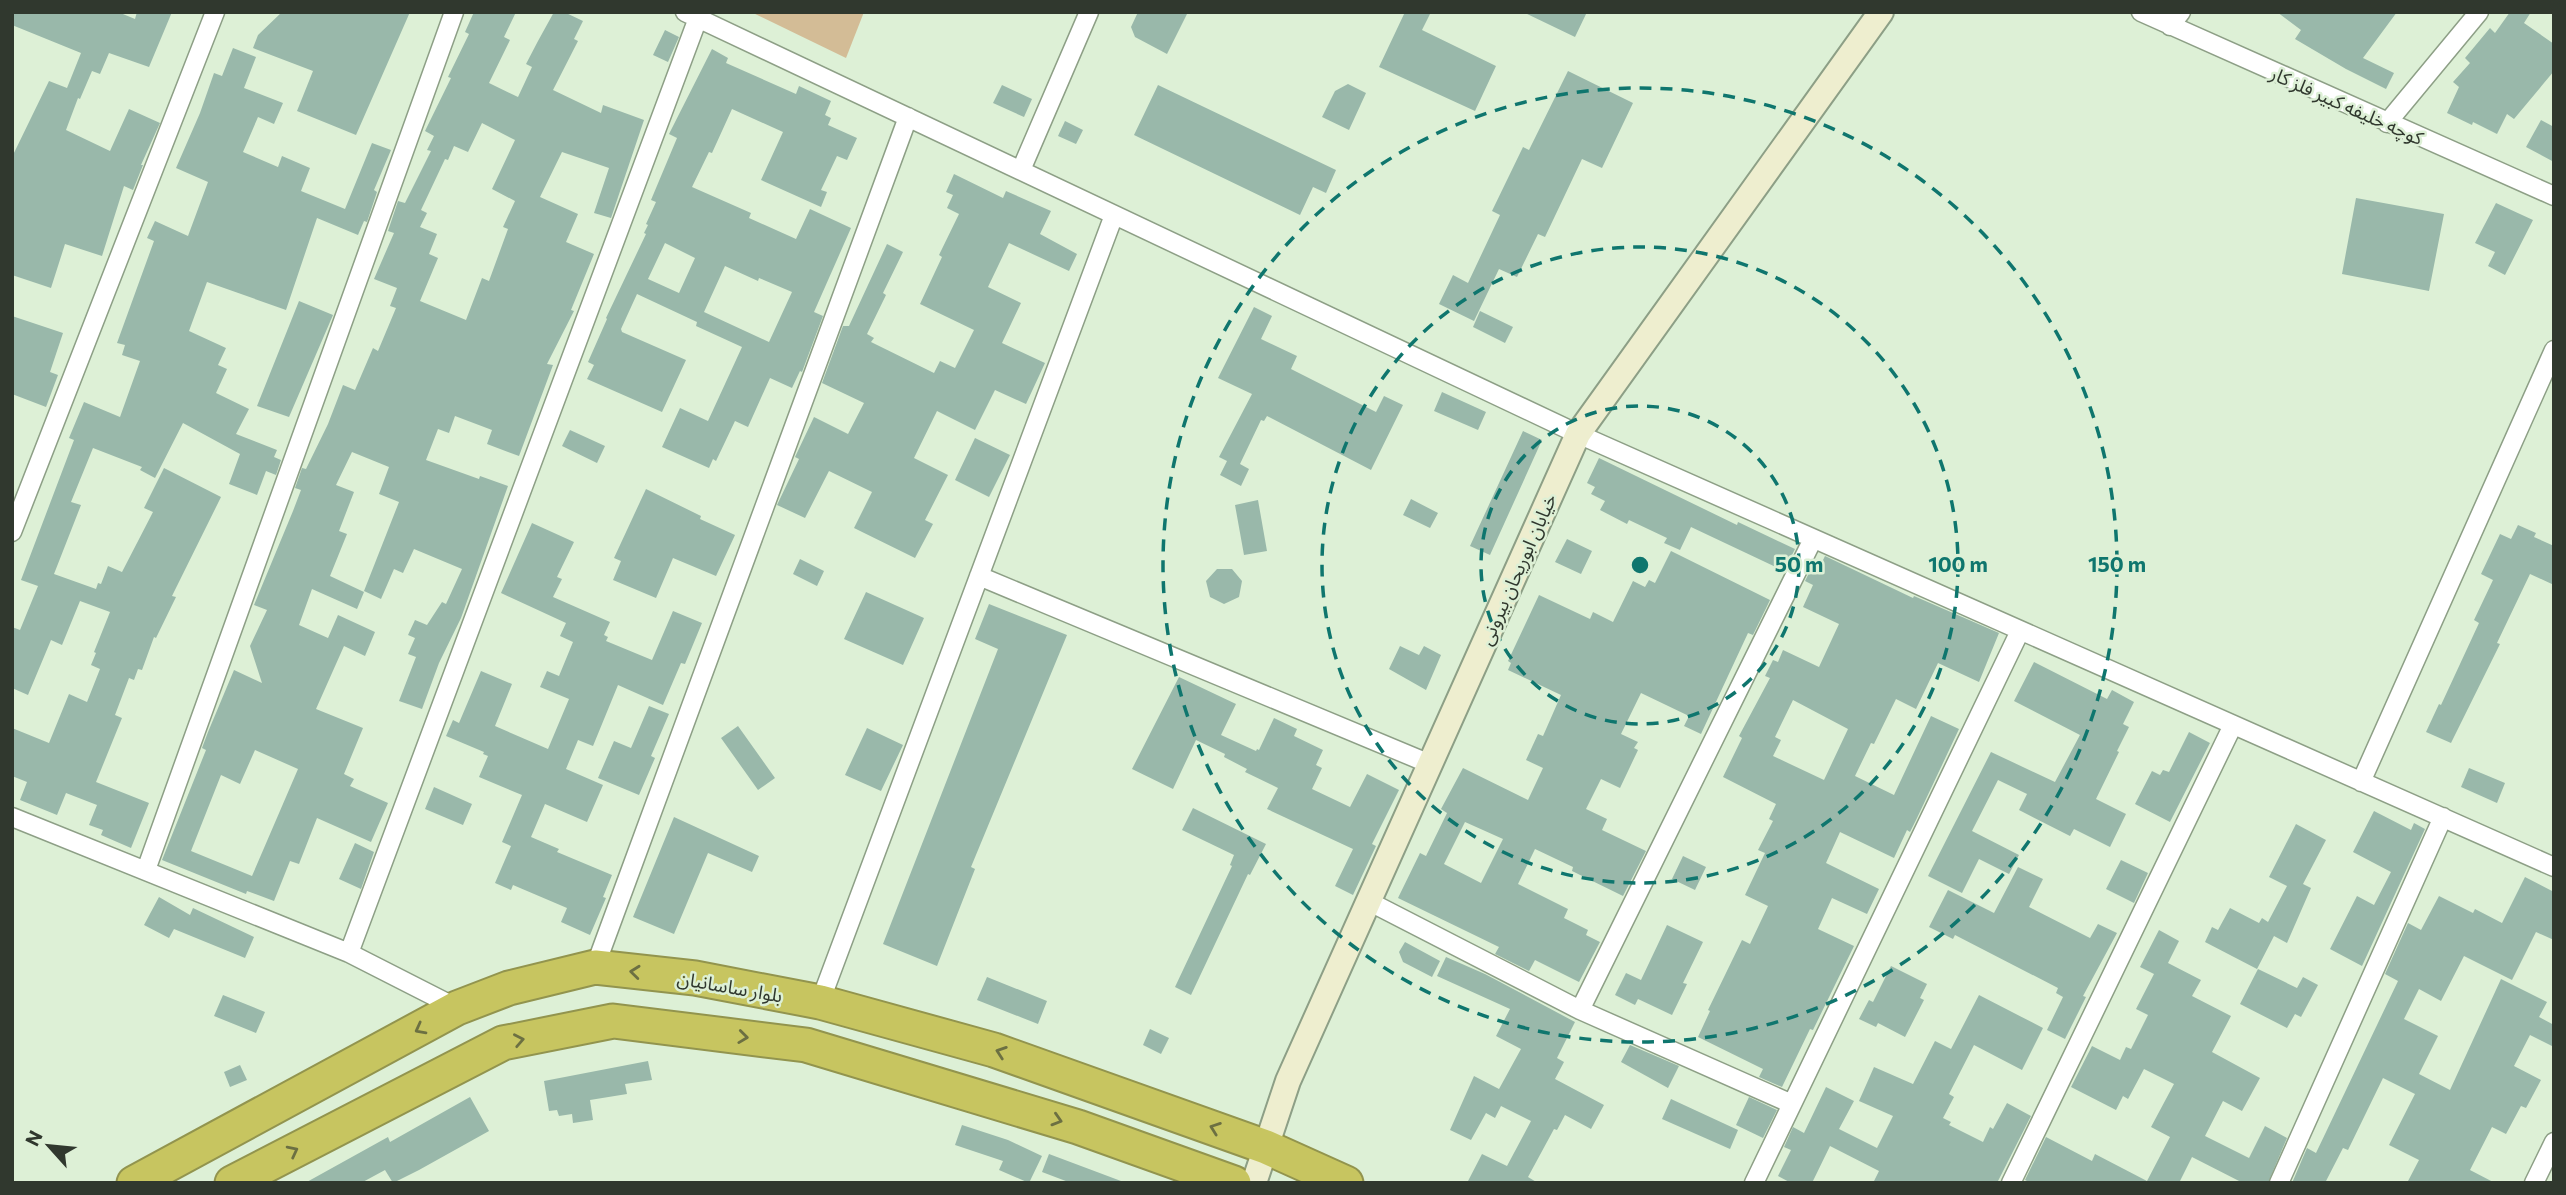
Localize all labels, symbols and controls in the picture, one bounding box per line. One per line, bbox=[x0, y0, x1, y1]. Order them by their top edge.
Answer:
street label: کوچه خلیفه کبیر فلز کار bbox=[2265, 60, 2428, 151]
street label: خیابان ابوریحان بیرونی bbox=[1473, 490, 1562, 649]
text: 50 m bbox=[1775, 551, 1823, 576]
text: 100 m bbox=[1928, 551, 1988, 576]
text: 150 m bbox=[2088, 551, 2146, 576]
centre of rings bbox=[1628, 553, 1652, 577]
one-way arrow bbox=[630, 964, 641, 979]
street label: بلوار ساسانیان bbox=[675, 965, 784, 1008]
one-way arrow bbox=[414, 1020, 427, 1034]
one-way arrow bbox=[737, 1029, 749, 1044]
one-way arrow bbox=[513, 1034, 525, 1049]
one-way arrow bbox=[995, 1046, 1007, 1060]
north arrow bbox=[14, 1111, 84, 1181]
one-way arrow bbox=[1051, 1112, 1063, 1127]
one-way arrow bbox=[1209, 1123, 1221, 1137]
text: N bbox=[20, 1126, 47, 1150]
one-way arrow bbox=[286, 1146, 298, 1160]

